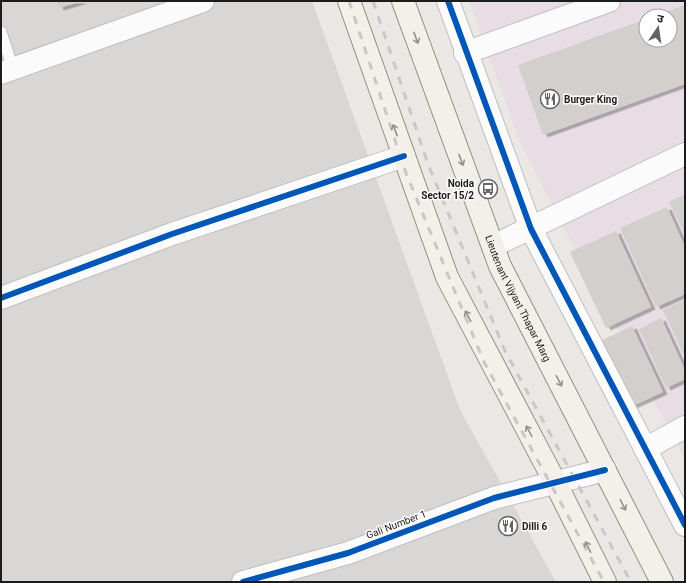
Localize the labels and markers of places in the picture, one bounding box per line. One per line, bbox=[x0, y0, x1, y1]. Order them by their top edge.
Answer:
restaurant icon: Burger King bbox=[539, 88, 561, 110]
place label: Burger King bbox=[564, 94, 617, 105]
place label: Noida Sector 15/2 bbox=[421, 178, 475, 201]
bus stop icon: Noida Sector 15/2 bbox=[477, 178, 499, 200]
restaurant icon: Dilli 6 bbox=[497, 515, 519, 537]
place label: Dilli 6 bbox=[522, 521, 548, 532]

